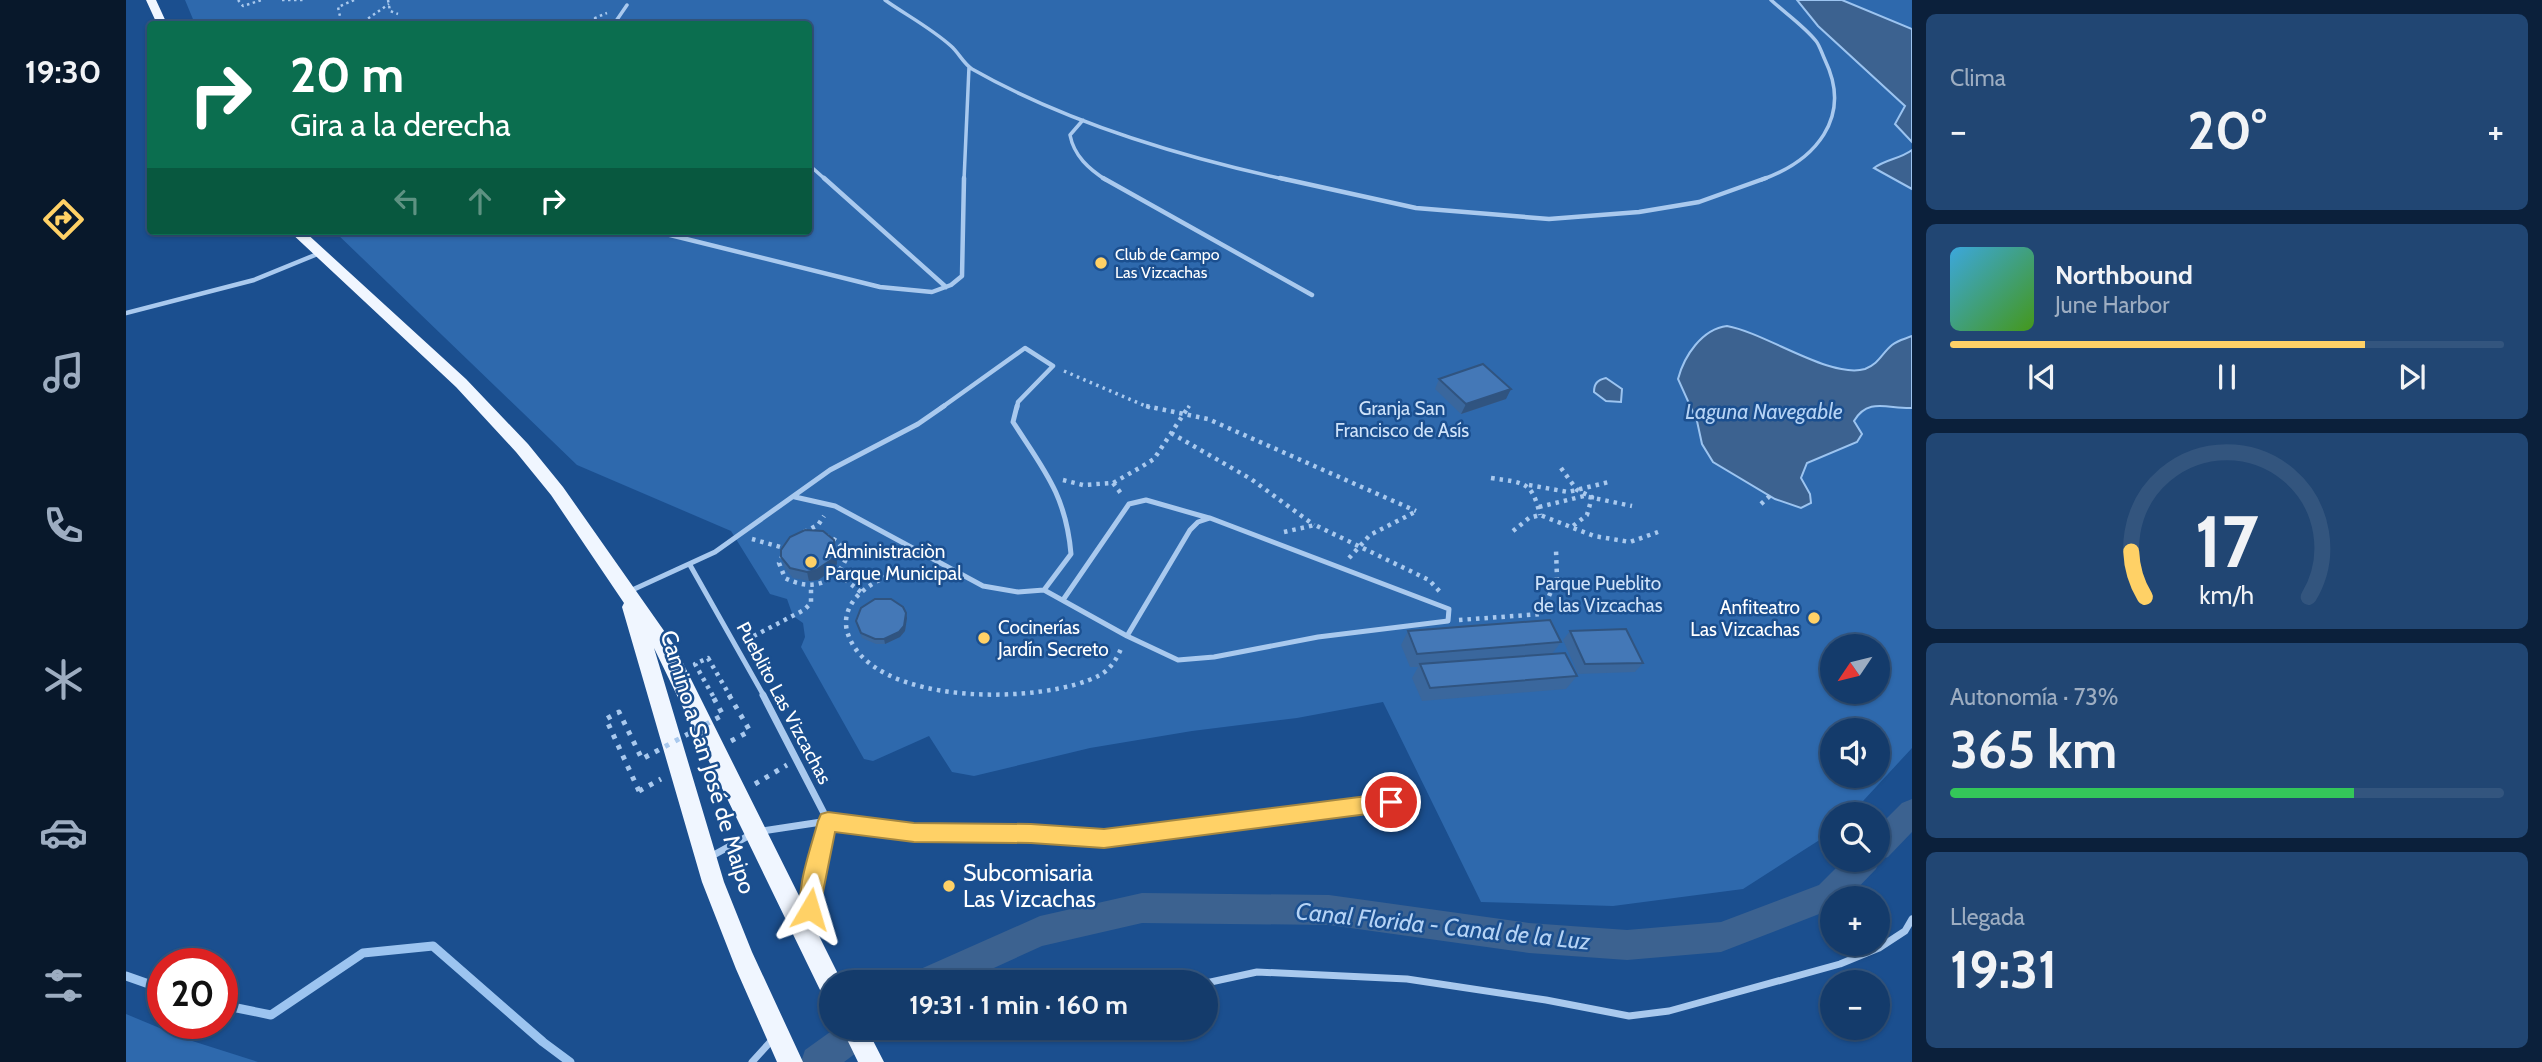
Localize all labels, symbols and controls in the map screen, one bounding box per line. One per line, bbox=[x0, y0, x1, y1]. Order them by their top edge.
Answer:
text: 20 m bbox=[290, 45, 404, 104]
icon: right bbox=[175, 49, 266, 140]
text: 19:30 bbox=[25, 52, 101, 91]
text: Clima bbox=[1950, 64, 2006, 92]
text: 20° bbox=[2187, 99, 2267, 162]
text: Gira a la derecha bbox=[290, 105, 511, 144]
text: − bbox=[1950, 107, 1967, 154]
text: + bbox=[2487, 107, 2504, 154]
icon: left bbox=[388, 182, 426, 220]
icon: ahead bbox=[461, 182, 499, 220]
icon: right bbox=[534, 182, 572, 220]
icon: directions bbox=[39, 195, 88, 244]
place label: Club de Campo Las Vizcachas bbox=[1115, 245, 1220, 282]
marker: Club de Campo Las Vizcachas bbox=[1093, 255, 1109, 271]
text: Northbound bbox=[2055, 259, 2193, 291]
text: June Harbor bbox=[2055, 291, 2169, 319]
icon: music bbox=[39, 348, 88, 397]
icon: previous bbox=[2023, 358, 2061, 396]
icon: pause bbox=[2208, 358, 2246, 396]
icon: next bbox=[2393, 358, 2431, 396]
park label: Granja San Francisco de Asís bbox=[1335, 397, 1469, 442]
water label: Laguna Navegable bbox=[1685, 399, 1843, 424]
text: 17 bbox=[2195, 497, 2259, 585]
icon: phone bbox=[39, 501, 88, 550]
place label: Administraciòn Parque Municipal bbox=[825, 540, 962, 585]
marker: Administraciòn Parque Municipal bbox=[803, 554, 819, 570]
park label: Parque Pueblito de las Vizcachas bbox=[1533, 572, 1663, 617]
text: km/h bbox=[2200, 580, 2254, 610]
place label: Anfiteatro Las Vizcachas bbox=[1690, 596, 1800, 641]
marker: Anfiteatro Las Vizcachas bbox=[1806, 610, 1822, 626]
place label: Cocinerías Jardín Secreto bbox=[997, 616, 1109, 661]
street label: Pueblito Las Vizcachas bbox=[732, 618, 837, 788]
street label: Camino a San José de Maipo bbox=[655, 627, 761, 897]
marker: Cocinerías Jardín Secreto bbox=[976, 630, 992, 646]
north arrow bbox=[1820, 634, 1890, 704]
map controls bbox=[1820, 634, 1890, 1040]
icon: climate bbox=[39, 655, 88, 704]
text: Autonomía · 73% bbox=[1950, 683, 2118, 711]
button: sound bbox=[1820, 718, 1890, 788]
text: 365 km bbox=[1950, 718, 2117, 781]
pin bbox=[1361, 772, 1421, 832]
icon: arrive bbox=[1372, 783, 1410, 821]
button: search bbox=[1820, 802, 1890, 872]
icon: car bbox=[39, 808, 88, 857]
place label: Subcomisaria Las Vizcachas bbox=[963, 859, 1096, 913]
position arrow bbox=[773, 872, 847, 946]
marker: Subcomisaria Las Vizcachas bbox=[941, 878, 957, 894]
button: + bbox=[1820, 886, 1890, 956]
water label: Canal Florida - Canal de la Luz bbox=[1294, 896, 1592, 956]
text: Llegada bbox=[1950, 903, 2025, 931]
text: 19:31 bbox=[1950, 938, 2057, 1001]
speed limit sign: 20 bbox=[147, 948, 238, 1039]
icon: filters bbox=[39, 961, 88, 1010]
button: − bbox=[1820, 970, 1890, 1040]
text: 19:31 · 1 min · 160 m bbox=[909, 989, 1128, 1021]

